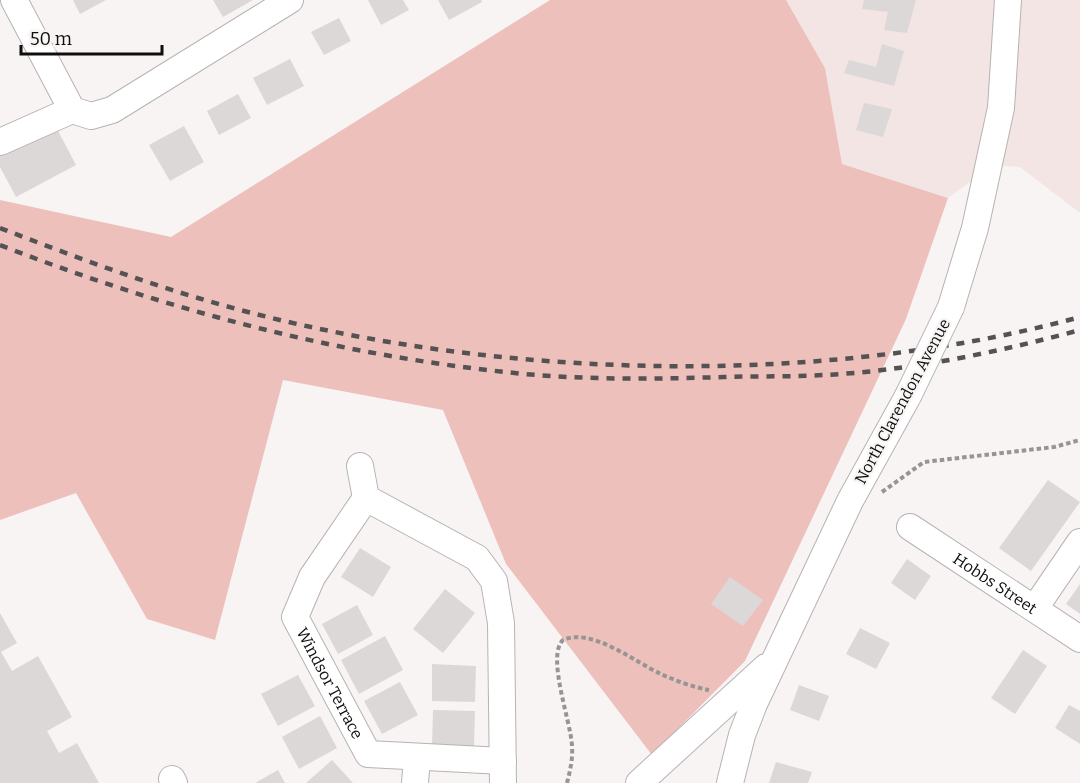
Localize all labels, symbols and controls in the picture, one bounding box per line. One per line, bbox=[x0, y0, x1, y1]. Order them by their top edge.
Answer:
scale bar bbox=[21, 18, 162, 56]
text: 50 m bbox=[30, 28, 72, 50]
street label: North Clarendon Avenue bbox=[851, 315, 954, 487]
street label: Hobbs Street bbox=[949, 549, 1041, 618]
street label: Windsor Terrace bbox=[292, 624, 367, 742]

